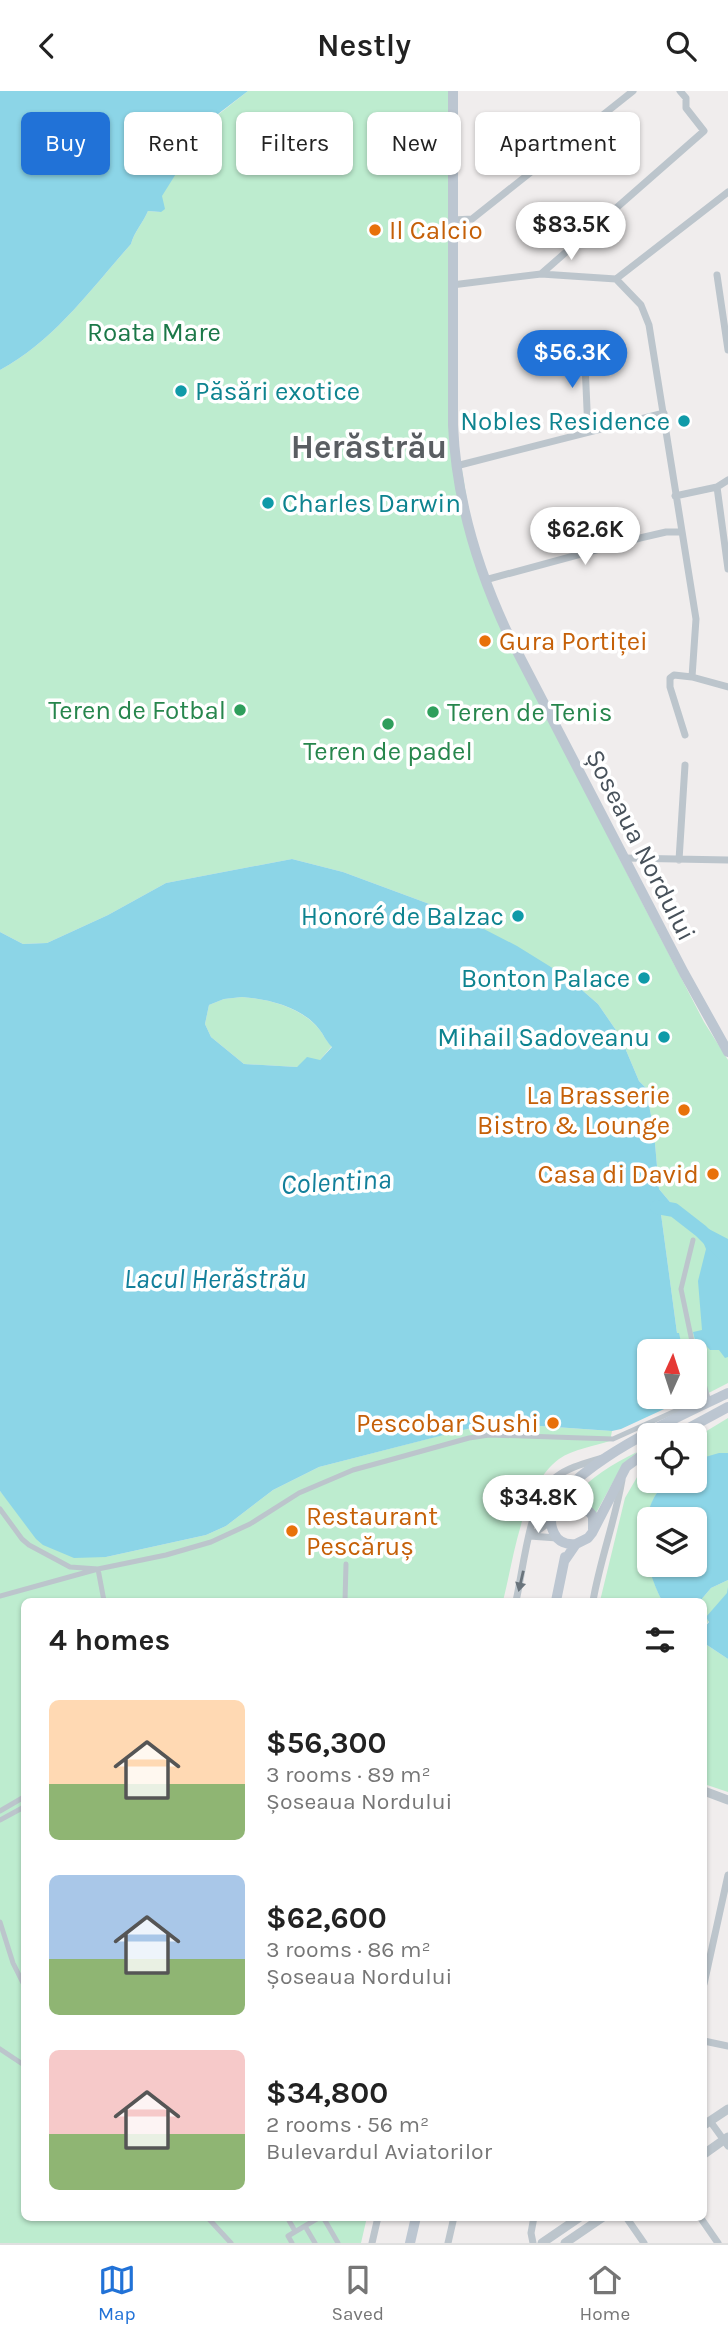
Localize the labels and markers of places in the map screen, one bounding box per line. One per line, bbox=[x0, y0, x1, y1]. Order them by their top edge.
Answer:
pin: $83.5K bbox=[514, 202, 628, 262]
place label: Il Calcio bbox=[389, 215, 483, 246]
marker: Il Calcio bbox=[367, 222, 383, 238]
pin: $56.3K bbox=[515, 331, 629, 390]
place label: Păsări exotice bbox=[195, 376, 360, 407]
marker: Păsări exotice bbox=[173, 383, 189, 399]
place label: Nobles Residence bbox=[460, 406, 670, 437]
marker: Nobles Residence bbox=[676, 413, 692, 429]
place label: Charles Darwin bbox=[282, 488, 461, 519]
marker: Charles Darwin bbox=[260, 495, 276, 511]
pin: $62.6K bbox=[528, 507, 642, 567]
place label: Gura Portiței bbox=[499, 626, 648, 657]
marker: Gura Portiței bbox=[477, 633, 493, 649]
place label: Teren de Fotbal bbox=[48, 695, 226, 726]
place label: Teren de Tenis bbox=[447, 697, 612, 728]
marker: Teren de Fotbal bbox=[232, 702, 248, 718]
marker: Teren de Tenis bbox=[425, 704, 441, 720]
marker: Teren de padel bbox=[380, 716, 396, 732]
place label: Teren de padel bbox=[303, 736, 473, 767]
place label: Honoré de Balzac bbox=[301, 901, 504, 932]
marker: Honoré de Balzac bbox=[510, 908, 526, 924]
place label: Bonton Palace bbox=[461, 963, 630, 994]
marker: Bonton Palace bbox=[636, 970, 652, 986]
place label: Mihail Sadoveanu bbox=[437, 1022, 650, 1053]
marker: Mihail Sadoveanu bbox=[656, 1029, 672, 1045]
place label: La Brasserie Bistro & Lounge bbox=[477, 1080, 670, 1141]
marker: La Brasserie Bistro & Lounge bbox=[676, 1102, 692, 1118]
place label: Casa di David bbox=[538, 1159, 699, 1190]
marker: Casa di David bbox=[705, 1166, 721, 1182]
place label: Pescobar Sushi bbox=[356, 1408, 539, 1439]
marker: Pescobar Sushi bbox=[545, 1415, 561, 1431]
pin: $34.8K bbox=[481, 1475, 595, 1535]
place label: Restaurant Pescăruș bbox=[306, 1501, 438, 1562]
marker: Restaurant Pescăruș bbox=[284, 1523, 300, 1539]

